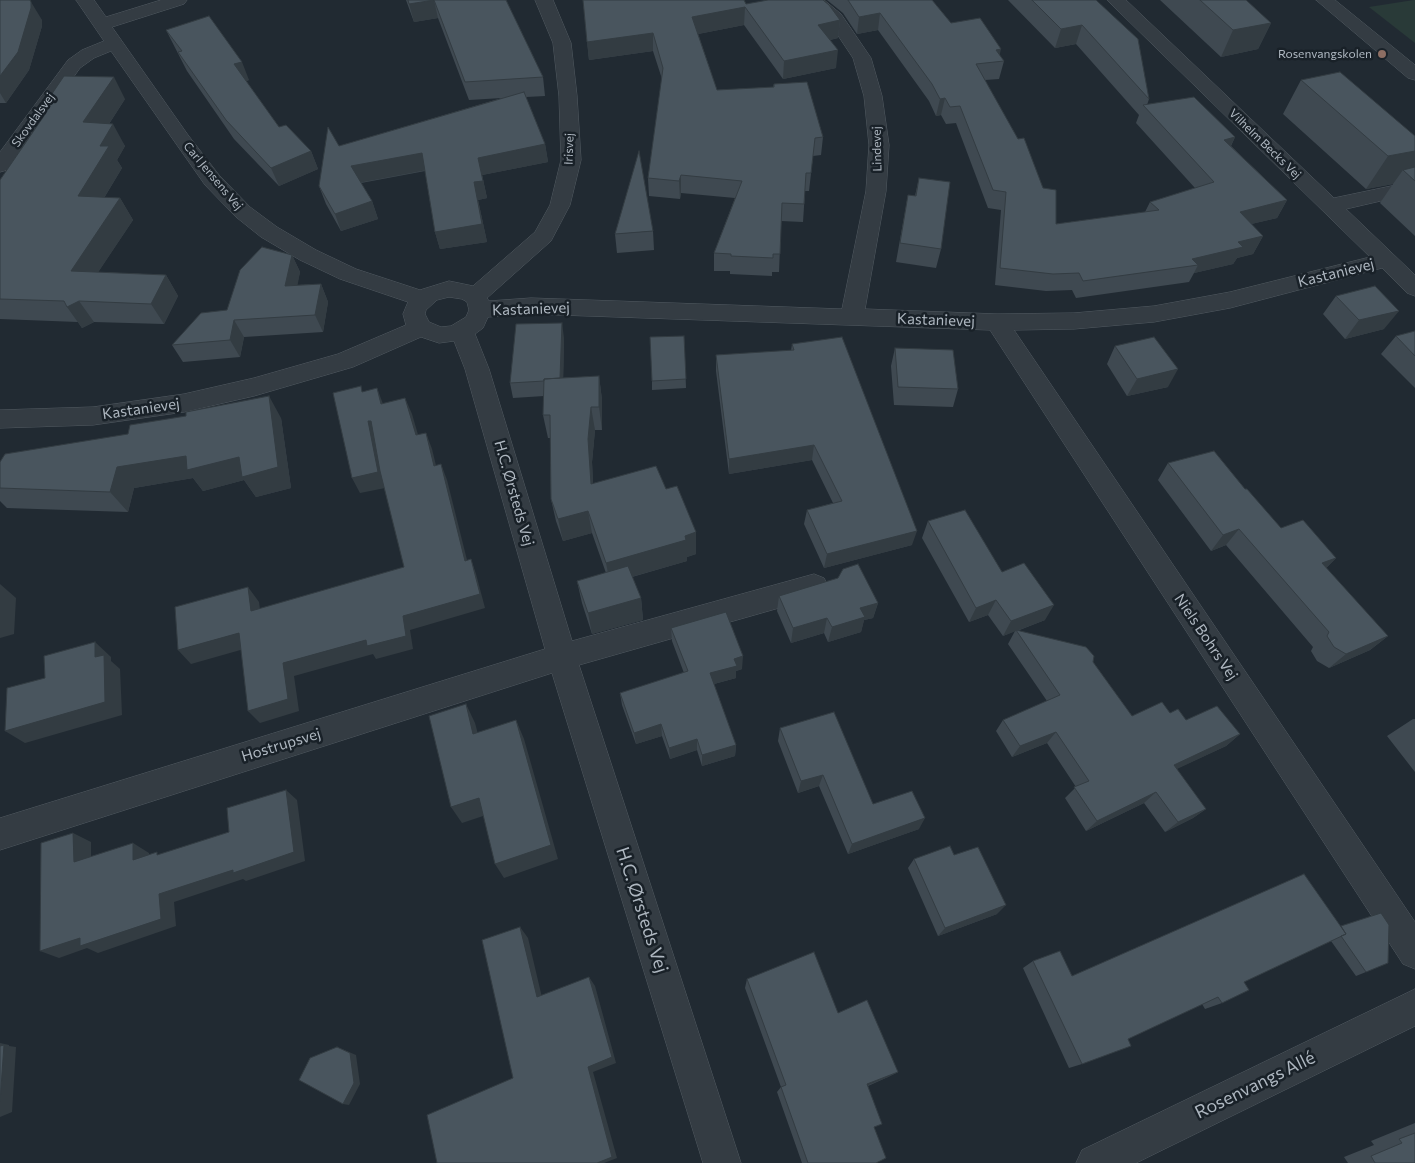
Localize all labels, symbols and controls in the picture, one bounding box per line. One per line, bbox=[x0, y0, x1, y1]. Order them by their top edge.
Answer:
place label: Rosenvangskolen bbox=[1278, 47, 1372, 61]
marker: Rosenvangskolen bbox=[1376, 48, 1388, 60]
street label: Skovdalsvej bbox=[9, 90, 57, 150]
street label: Vilhelm Becks Vej bbox=[1226, 106, 1304, 182]
street label: Lindevej bbox=[869, 126, 885, 172]
street label: Irisvej bbox=[561, 133, 577, 165]
street label: Carl Jensens Vej bbox=[180, 139, 246, 213]
street label: Kastanievej bbox=[1296, 255, 1376, 291]
street label: Kastanievej bbox=[492, 299, 570, 319]
street label: Kastanievej bbox=[897, 310, 975, 330]
street label: Kastanievej bbox=[101, 395, 181, 423]
street label: H.C. Ørsteds Vej bbox=[490, 438, 538, 548]
street label: Niels Bohrs Vej bbox=[1171, 590, 1241, 684]
street label: Hostrupsvej bbox=[239, 724, 323, 766]
street label: H.C. Ørsteds Vej bbox=[611, 844, 673, 976]
street label: Rosenvangs Allé bbox=[1191, 1047, 1319, 1123]

